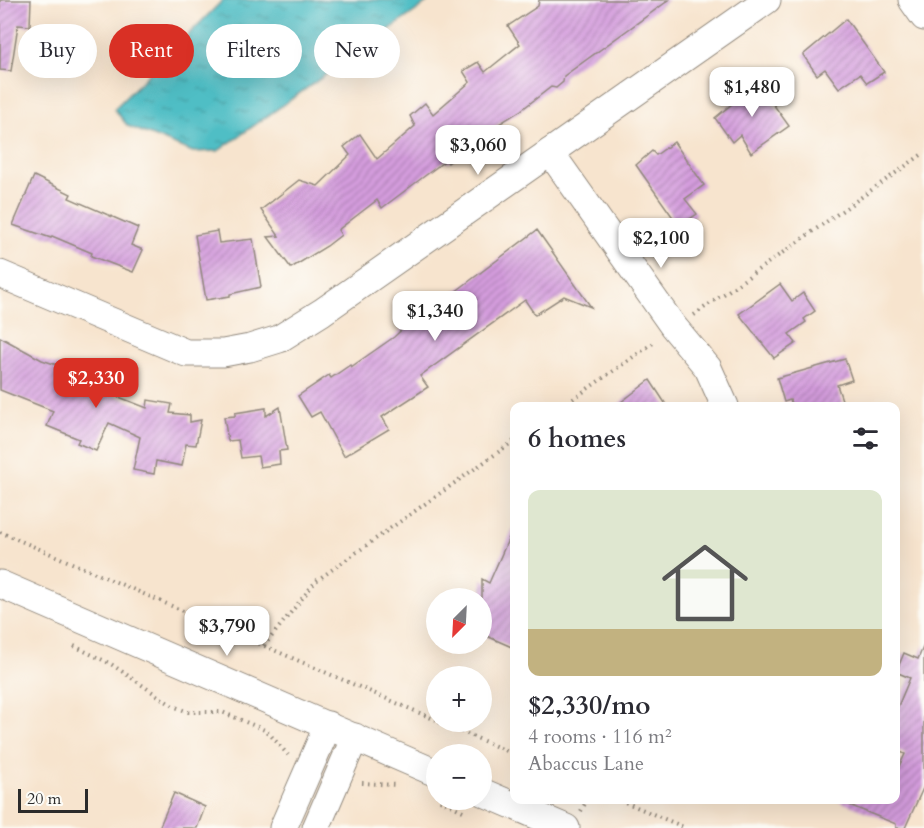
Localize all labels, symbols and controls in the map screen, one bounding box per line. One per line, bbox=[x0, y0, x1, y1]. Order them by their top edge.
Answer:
chip: Buy bbox=[18, 24, 97, 78]
chip: Rent bbox=[109, 24, 194, 78]
chip: Filters bbox=[206, 24, 302, 78]
chip: New bbox=[314, 24, 400, 78]
pin: $1,480 bbox=[703, 67, 801, 118]
text: $1,480 bbox=[723, 73, 781, 100]
pin: $3,060 bbox=[429, 125, 527, 176]
text: $3,060 bbox=[449, 131, 507, 158]
pin: $2,100 bbox=[612, 218, 710, 269]
text: $2,100 bbox=[632, 224, 690, 251]
pin: $1,340 bbox=[386, 291, 484, 342]
text: $1,340 bbox=[406, 297, 464, 324]
pin: $2,330 bbox=[47, 358, 145, 409]
text: $2,330 bbox=[67, 364, 125, 391]
text: 6 homes bbox=[528, 421, 626, 456]
icon: filters bbox=[849, 422, 882, 455]
icon: home bbox=[651, 529, 759, 637]
north arrow bbox=[426, 588, 492, 654]
map controls bbox=[426, 588, 492, 810]
pin: $3,790 bbox=[178, 606, 276, 657]
text: $3,790 bbox=[198, 612, 256, 639]
button: + bbox=[426, 666, 492, 732]
text: $2,330/mo bbox=[528, 688, 651, 723]
text: 4 rooms · 116 m² bbox=[528, 723, 672, 750]
button: − bbox=[426, 744, 492, 810]
text: Abaccus Lane bbox=[528, 750, 644, 777]
scale bar bbox=[18, 786, 88, 814]
text: 20 m bbox=[27, 788, 61, 810]

